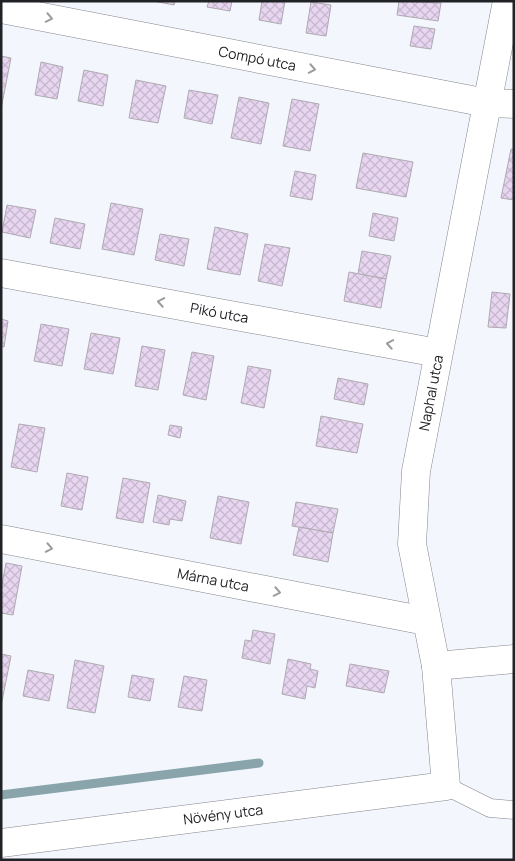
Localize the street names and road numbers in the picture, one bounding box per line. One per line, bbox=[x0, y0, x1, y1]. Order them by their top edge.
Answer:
street label: Compó utca bbox=[217, 41, 298, 75]
street label: Pikó utca bbox=[189, 298, 250, 327]
street label: Naphal utca bbox=[414, 353, 447, 432]
street label: Márna utca bbox=[176, 563, 251, 596]
street label: Növény utca bbox=[182, 800, 264, 829]

